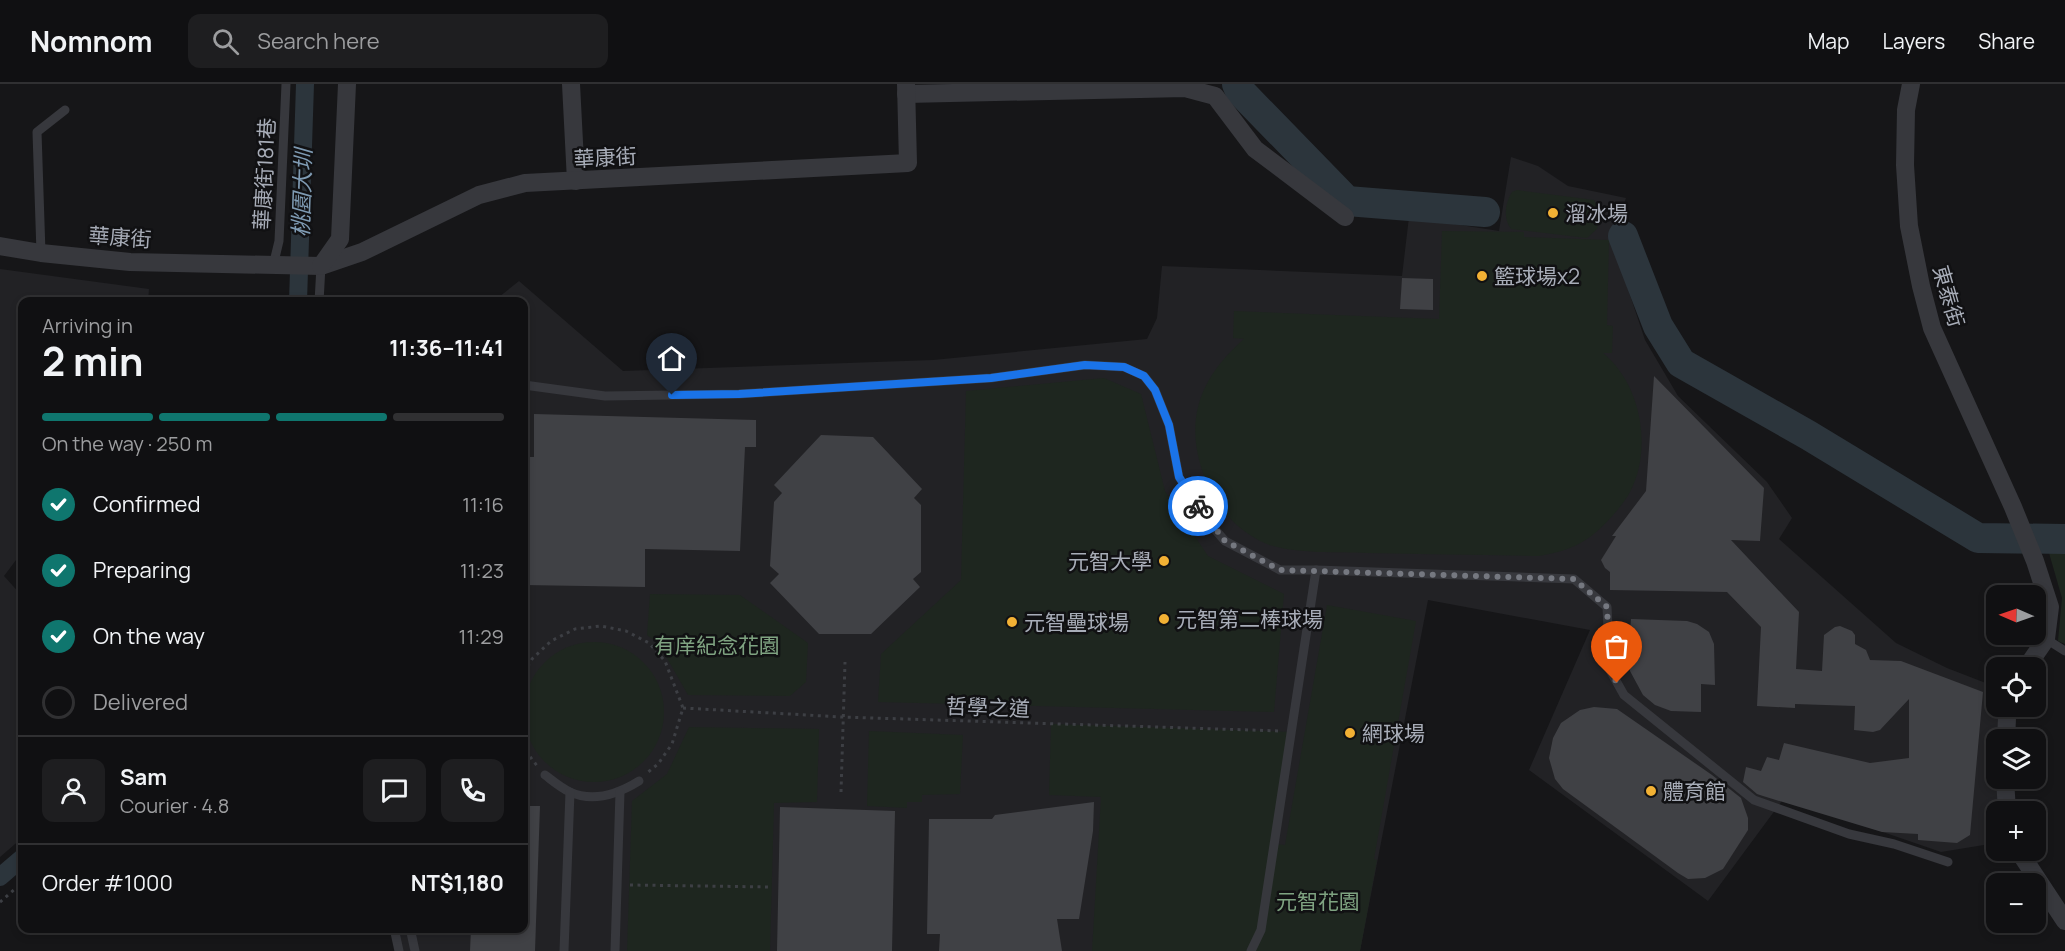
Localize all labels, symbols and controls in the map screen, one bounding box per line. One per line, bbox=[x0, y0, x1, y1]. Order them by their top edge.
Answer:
search box bbox=[188, 14, 608, 68]
text: Nomnom bbox=[30, 22, 152, 60]
icon: search bbox=[209, 25, 242, 58]
text: Search here bbox=[257, 26, 380, 56]
text: Map bbox=[1808, 27, 1849, 55]
text: Layers bbox=[1882, 27, 1945, 55]
text: Share bbox=[1978, 27, 2035, 55]
street label: 華康街181巷 bbox=[247, 117, 281, 231]
street label: 華康街 bbox=[573, 141, 637, 173]
water label: 桃園大圳 bbox=[285, 146, 319, 238]
place label: 溜冰場 bbox=[1565, 199, 1628, 227]
marker: 溜冰場 bbox=[1546, 206, 1560, 220]
street label: 華康街 bbox=[88, 221, 152, 253]
place label: 籃球場x2 bbox=[1494, 262, 1580, 290]
street label: 東泰街 bbox=[1927, 262, 1971, 330]
marker: 籃球場x2 bbox=[1475, 269, 1489, 283]
text: Arriving in bbox=[42, 312, 133, 339]
text: 11:36–11:41 bbox=[389, 333, 504, 363]
pin bbox=[646, 333, 697, 395]
text: 2 min bbox=[42, 334, 143, 388]
icon: home bbox=[655, 342, 688, 375]
text: On the way · 250 m bbox=[42, 430, 212, 457]
courier bbox=[1168, 476, 1228, 536]
icon: check bbox=[42, 488, 75, 521]
text: Confirmed bbox=[93, 489, 201, 519]
icon: bike bbox=[1182, 490, 1215, 523]
text: 11:16 bbox=[462, 491, 504, 518]
place label: 元智大學 bbox=[1068, 547, 1152, 575]
icon: check bbox=[42, 554, 75, 587]
marker: 元智大學 bbox=[1157, 554, 1171, 568]
text: Preparing bbox=[93, 555, 191, 585]
text: 11:23 bbox=[460, 557, 504, 584]
north arrow bbox=[1986, 585, 2046, 645]
map controls bbox=[1986, 585, 2046, 933]
place label: 元智第二棒球場 bbox=[1176, 605, 1323, 633]
place label: 元智壘球場 bbox=[1024, 608, 1129, 636]
marker: 元智第二棒球場 bbox=[1157, 612, 1171, 626]
marker: 元智壘球場 bbox=[1005, 615, 1019, 629]
icon: check bbox=[42, 620, 75, 653]
text: On the way bbox=[93, 621, 205, 651]
pin bbox=[1591, 621, 1642, 683]
text: 11:29 bbox=[459, 623, 504, 650]
icon: bag bbox=[1600, 630, 1633, 663]
park label: 有庠紀念花園 bbox=[654, 631, 780, 659]
button: locate bbox=[1986, 657, 2046, 717]
text: Delivered bbox=[93, 687, 188, 717]
street label: 哲學之道 bbox=[946, 692, 1030, 722]
place label: 網球場 bbox=[1362, 719, 1425, 747]
marker: 網球場 bbox=[1343, 726, 1357, 740]
button: layers bbox=[1986, 729, 2046, 789]
button: person bbox=[42, 759, 105, 822]
button: chat bbox=[363, 759, 426, 822]
button: phone bbox=[441, 759, 504, 822]
text: Sam bbox=[120, 762, 167, 792]
place label: 體育館 bbox=[1663, 777, 1726, 805]
marker: 體育館 bbox=[1644, 784, 1658, 798]
text: Courier · 4.8 bbox=[120, 792, 229, 819]
button: + bbox=[1986, 801, 2046, 861]
text: Order #1000 bbox=[42, 868, 173, 898]
text: NT$1,180 bbox=[411, 868, 504, 898]
button: − bbox=[1986, 873, 2046, 933]
park label: 元智花園 bbox=[1276, 887, 1360, 915]

